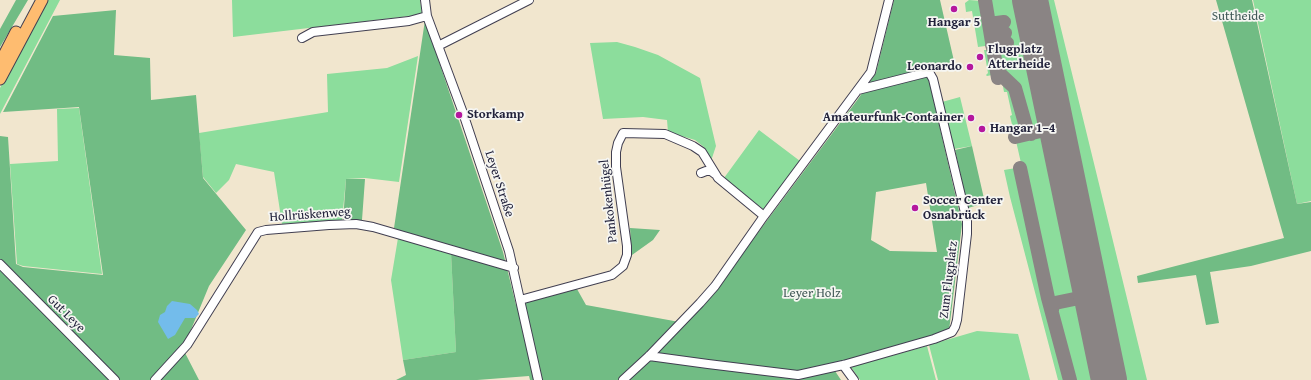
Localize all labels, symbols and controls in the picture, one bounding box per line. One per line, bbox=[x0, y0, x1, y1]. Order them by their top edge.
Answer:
marker: Hangar 5 bbox=[949, 4, 959, 14]
park label: Suttheide bbox=[1212, 9, 1264, 25]
place label: Hangar 5 bbox=[928, 15, 980, 31]
place label: Flugplatz Atterheide bbox=[988, 42, 1050, 73]
marker: Flugplatz Atterheide bbox=[975, 52, 985, 62]
place label: Leonardo bbox=[907, 59, 962, 75]
marker: Leonardo bbox=[965, 62, 975, 72]
place label: Storkamp bbox=[467, 107, 524, 123]
marker: Storkamp bbox=[454, 110, 464, 120]
place label: Amateurfunk-Container bbox=[823, 110, 963, 126]
marker: Amateurfunk-Container bbox=[966, 113, 976, 123]
place label: Hangar 1–4 bbox=[990, 121, 1056, 137]
marker: Hangar 1–4 bbox=[977, 124, 987, 134]
street label: Leyer Straße bbox=[481, 149, 517, 219]
street label: Pankokenhügel bbox=[597, 159, 621, 243]
place label: Soccer Center Osnabrück bbox=[923, 193, 1003, 224]
marker: Soccer Center Osnabrück bbox=[910, 203, 920, 213]
street label: Hollrüskenweg bbox=[269, 204, 351, 226]
street label: Zum Flugplatz bbox=[937, 240, 961, 320]
park label: Leyer Holz bbox=[783, 286, 841, 302]
street label: Gut Leye bbox=[44, 292, 88, 336]

